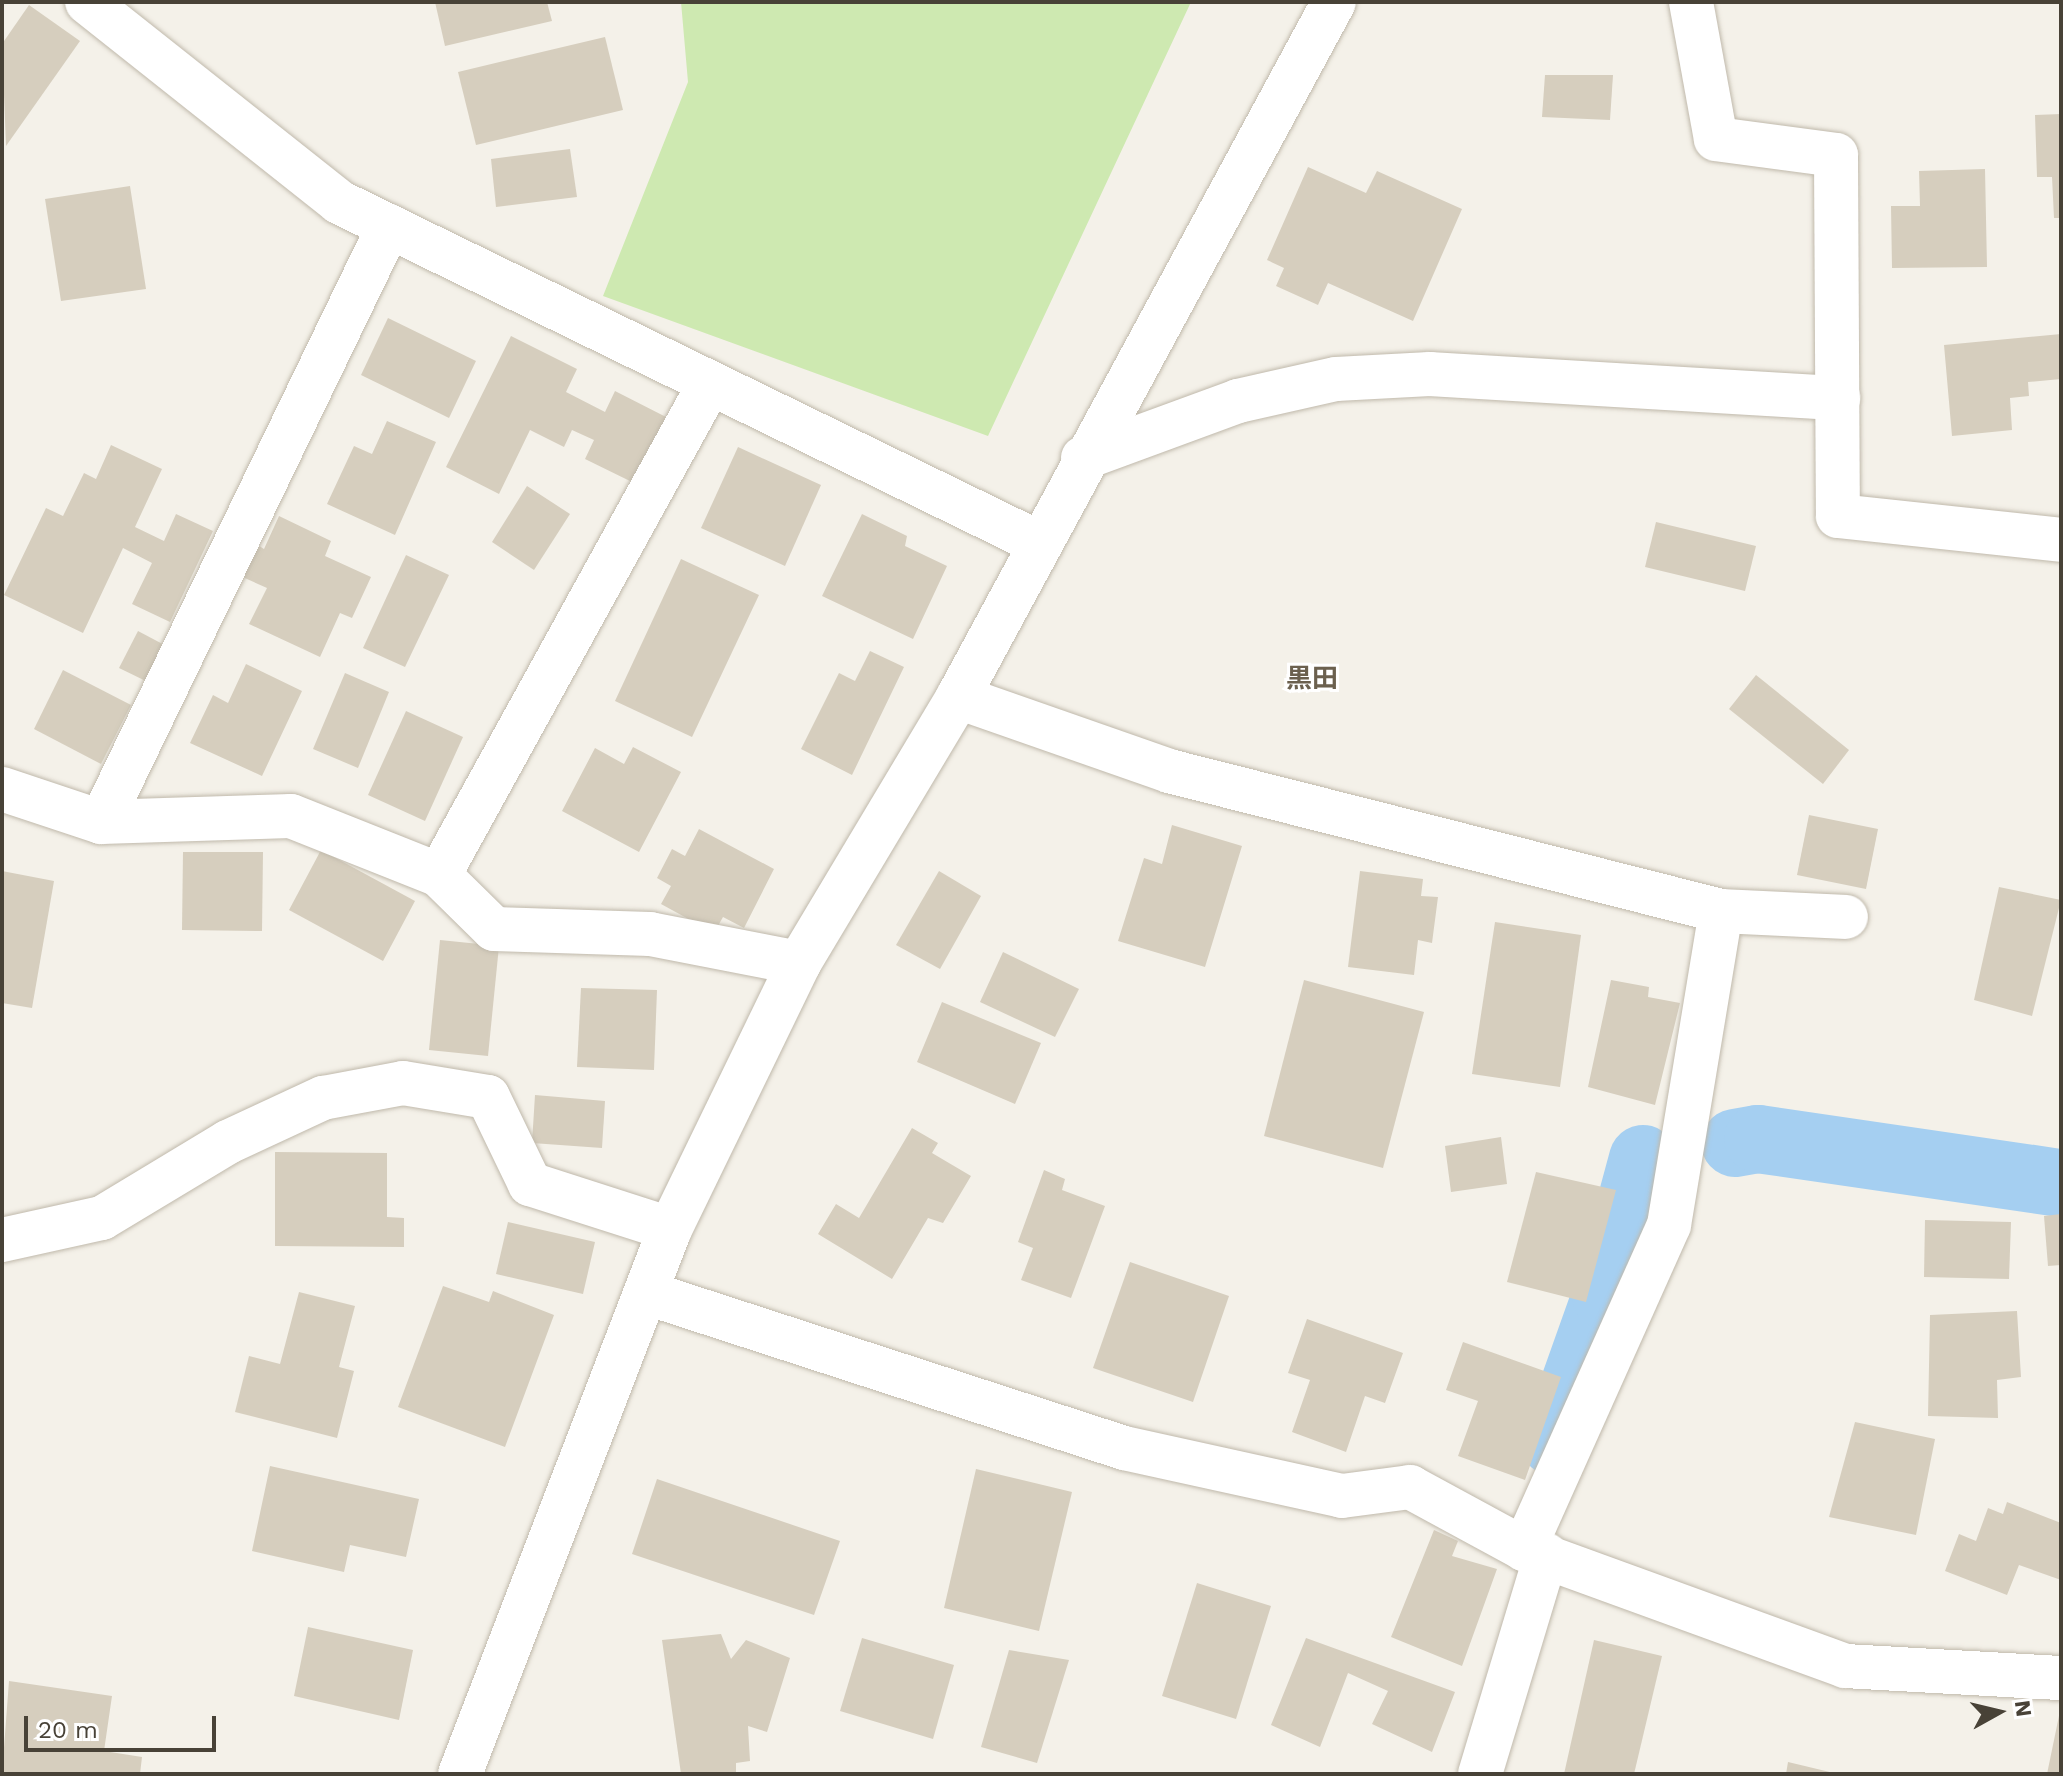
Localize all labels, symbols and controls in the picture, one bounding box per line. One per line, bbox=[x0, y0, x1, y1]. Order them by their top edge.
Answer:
district label: 黒田 bbox=[1286, 663, 1338, 695]
north arrow bbox=[1959, 1672, 2039, 1752]
text: N bbox=[2010, 1699, 2037, 1718]
scale bar bbox=[28, 1700, 220, 1750]
text: 20 m bbox=[38, 1716, 98, 1744]

